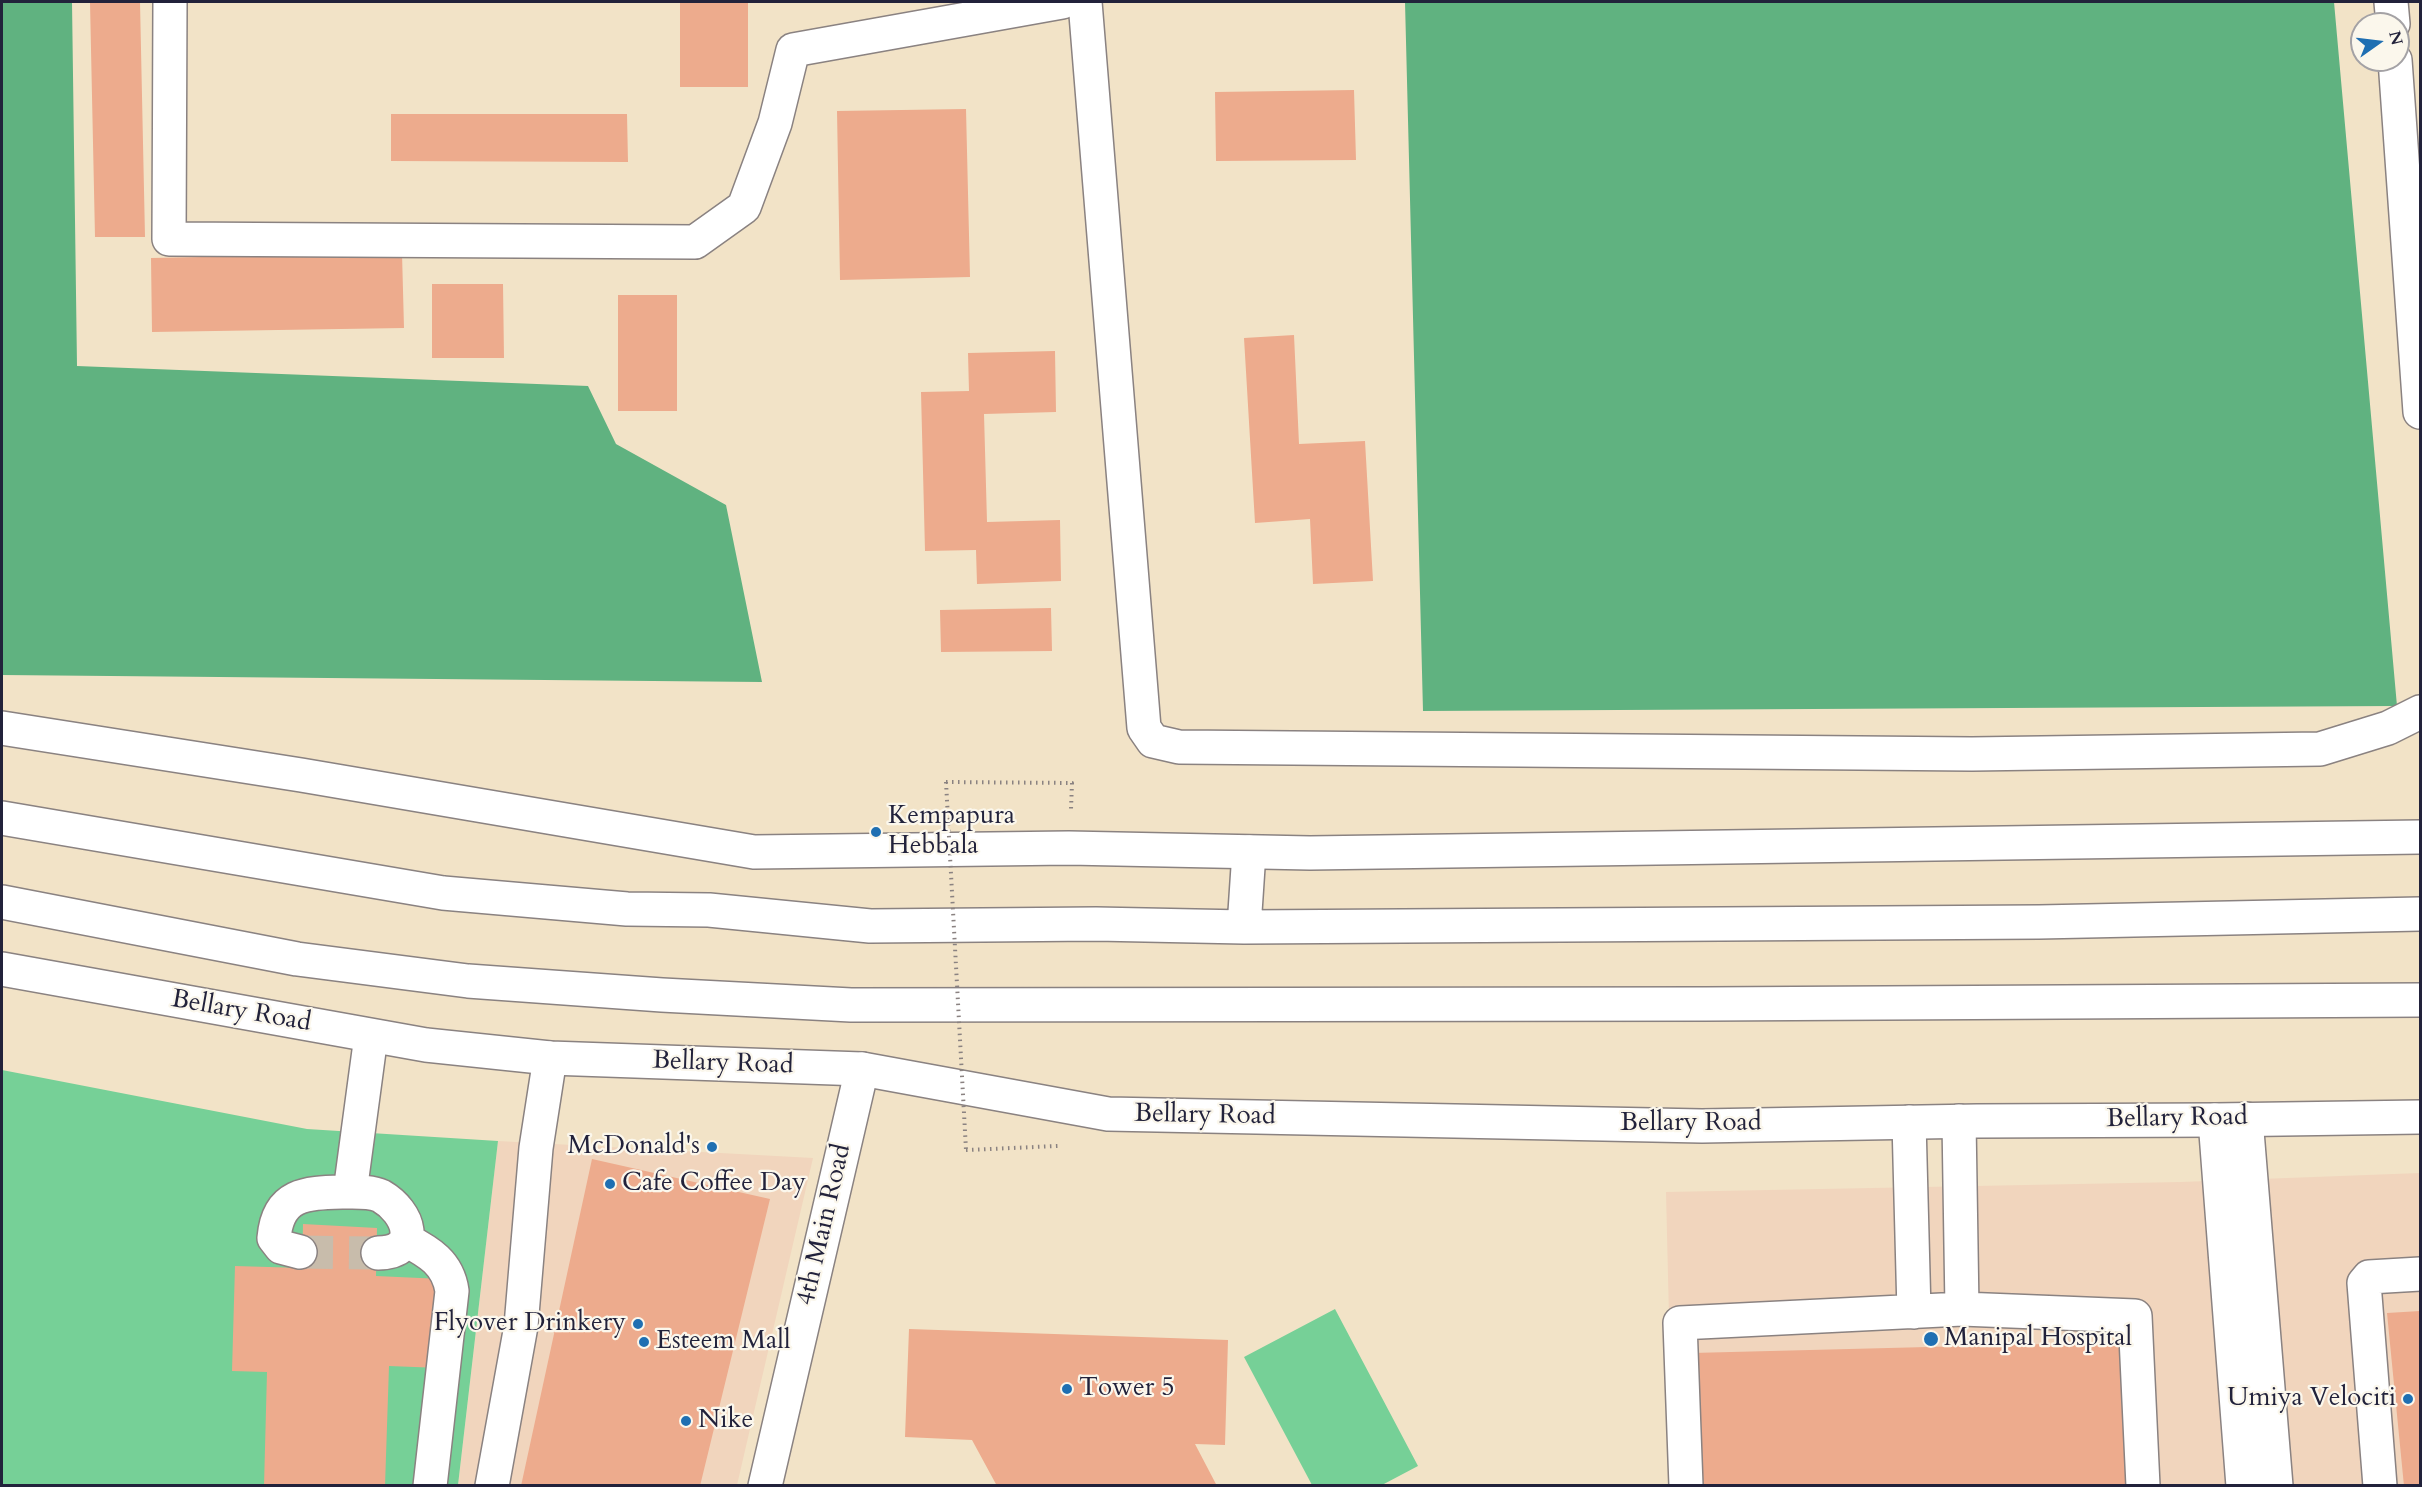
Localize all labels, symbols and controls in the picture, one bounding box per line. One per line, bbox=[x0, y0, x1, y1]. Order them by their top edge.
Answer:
north arrow bbox=[2350, 12, 2410, 72]
text: N bbox=[2383, 29, 2408, 48]
place label: Kempapura Hebbala bbox=[888, 801, 1015, 862]
marker: Kempapura Hebbala bbox=[869, 825, 883, 839]
street label: Bellary Road bbox=[169, 984, 313, 1040]
street label: Bellary Road bbox=[652, 1046, 794, 1082]
street label: Bellary Road bbox=[1134, 1099, 1276, 1133]
street label: Bellary Road bbox=[2106, 1102, 2248, 1136]
street label: Bellary Road bbox=[1620, 1108, 1762, 1140]
place label: McDonald's bbox=[567, 1131, 700, 1163]
marker: McDonald's bbox=[705, 1140, 719, 1154]
street label: 4th Main Road bbox=[791, 1141, 859, 1309]
place label: Cafe Coffee Day bbox=[622, 1168, 806, 1200]
marker: Cafe Coffee Day bbox=[603, 1177, 617, 1191]
place label: Flyover Drinkery bbox=[434, 1308, 626, 1340]
marker: Flyover Drinkery bbox=[631, 1317, 645, 1331]
place label: Manipal Hospital bbox=[1944, 1323, 2132, 1355]
place label: Esteem Mall bbox=[656, 1326, 790, 1358]
marker: Manipal Hospital bbox=[1922, 1330, 1940, 1348]
marker: Esteem Mall bbox=[637, 1335, 651, 1349]
place label: Tower 5 bbox=[1079, 1373, 1175, 1405]
marker: Tower 5 bbox=[1060, 1382, 1074, 1396]
place label: Umiya Velociti bbox=[2227, 1383, 2396, 1415]
marker: Umiya Velociti bbox=[2401, 1392, 2415, 1406]
place label: Nike bbox=[698, 1405, 753, 1437]
marker: Nike bbox=[679, 1414, 693, 1428]

